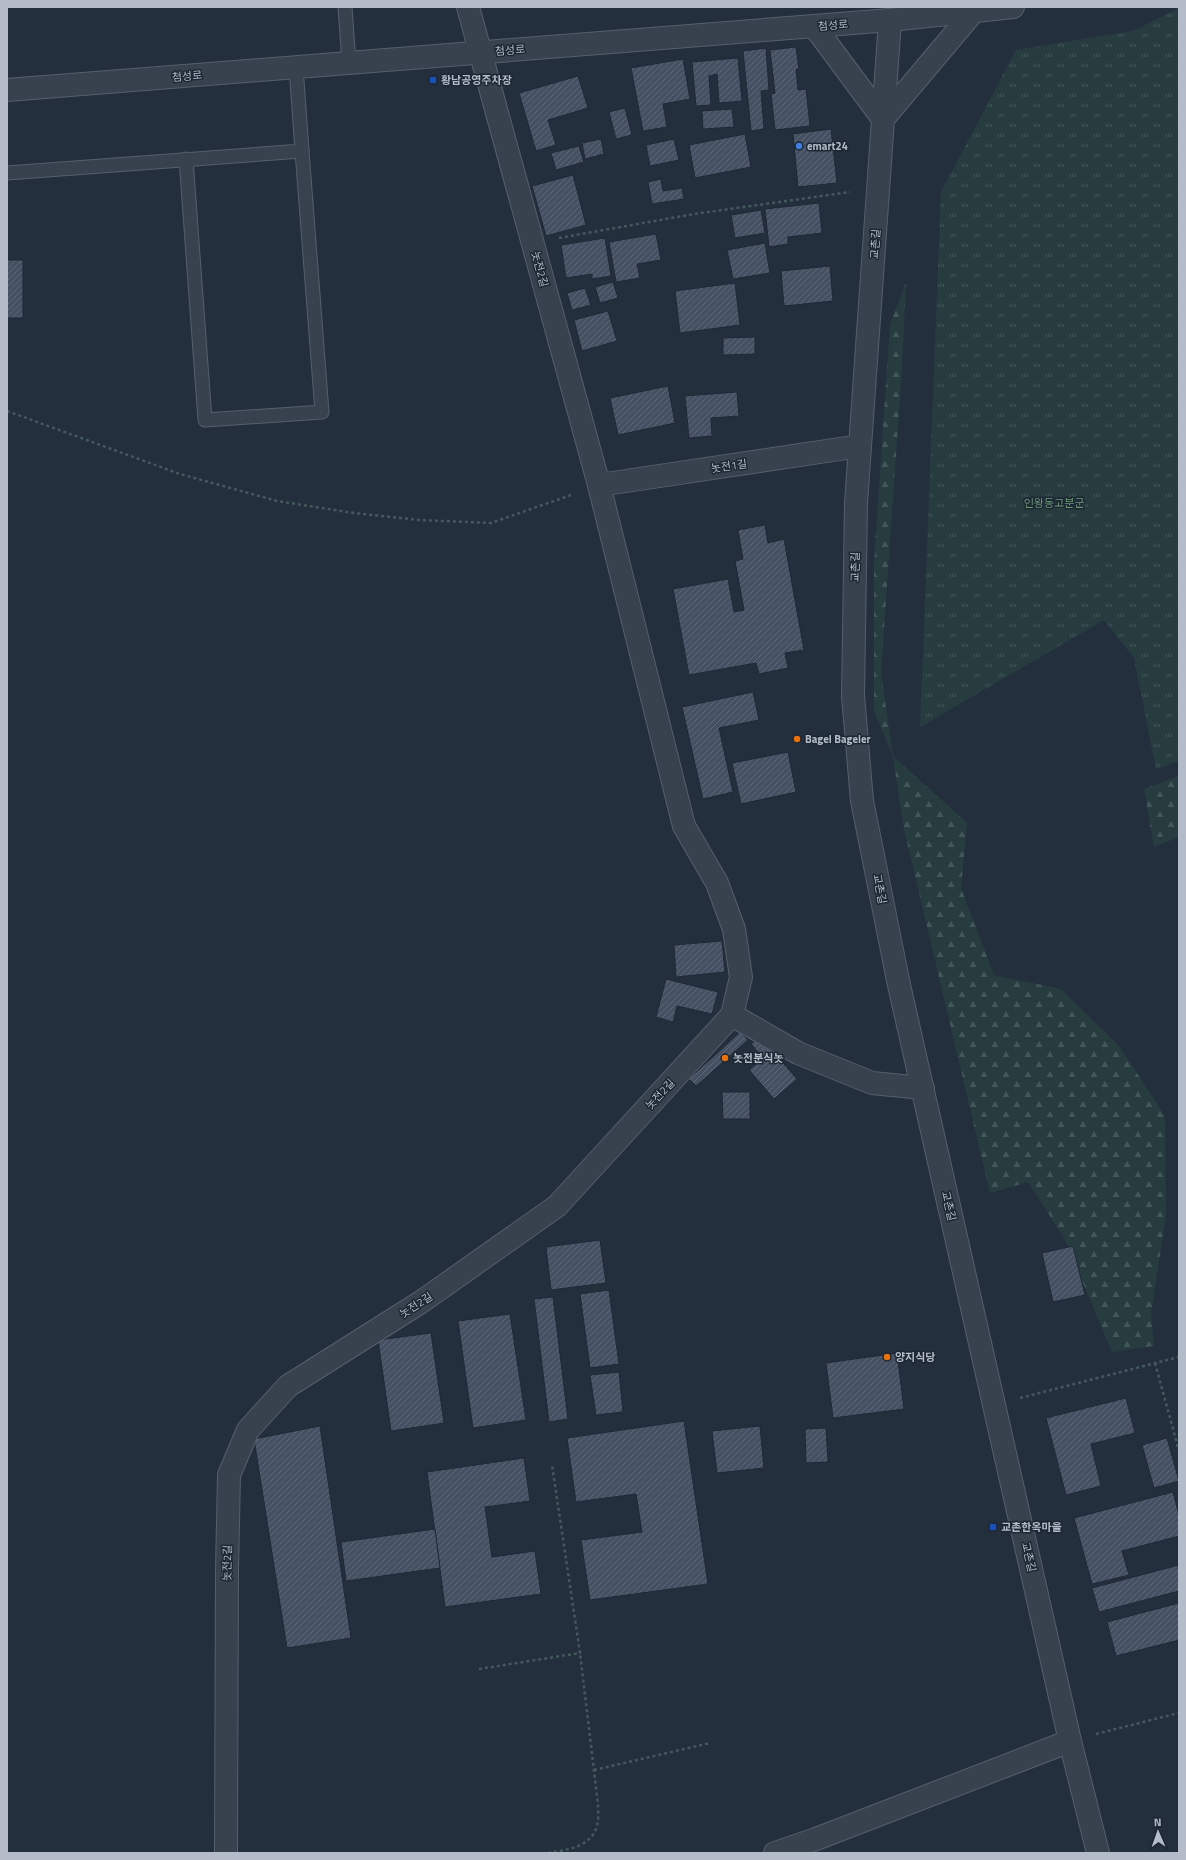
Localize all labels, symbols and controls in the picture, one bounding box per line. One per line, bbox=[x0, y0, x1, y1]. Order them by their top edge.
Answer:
street label: 첨성로 bbox=[817, 16, 849, 34]
street label: 첨성로 bbox=[494, 41, 526, 59]
street label: 첨성로 bbox=[171, 67, 203, 85]
place label: 황남공영주차장 bbox=[441, 72, 512, 88]
marker: 황남공영주차장 bbox=[428, 75, 438, 85]
place label: emart24 bbox=[807, 138, 848, 154]
marker: emart24 bbox=[794, 141, 804, 151]
street label: 교촌길 bbox=[866, 228, 884, 260]
street label: 놋전2길 bbox=[528, 249, 552, 289]
street label: 놋전1길 bbox=[710, 456, 748, 476]
park label: 인왕동고분군 bbox=[1024, 495, 1084, 511]
street label: 교촌길 bbox=[847, 552, 863, 582]
place label: Bagel Bageler bbox=[805, 731, 871, 747]
marker: Bagel Bageler bbox=[792, 734, 802, 744]
street label: 교촌길 bbox=[869, 873, 891, 905]
place label: 놋전분식놋 bbox=[733, 1050, 784, 1066]
marker: 놋전분식놋 bbox=[720, 1053, 730, 1063]
street label: 놋전2길 bbox=[642, 1075, 678, 1113]
street label: 교촌길 bbox=[938, 1189, 960, 1223]
street label: 놋전2길 bbox=[396, 1288, 436, 1322]
place label: 양지식당 bbox=[895, 1349, 935, 1365]
marker: 양지식당 bbox=[882, 1352, 892, 1362]
place label: 교촌한옥마을 bbox=[1001, 1519, 1062, 1535]
marker: 교촌한옥마을 bbox=[988, 1522, 998, 1532]
street label: 교촌길 bbox=[1018, 1540, 1040, 1574]
street label: 놋전2길 bbox=[219, 1545, 235, 1581]
north arrow bbox=[1138, 1812, 1178, 1852]
text: N bbox=[1154, 1814, 1162, 1830]

